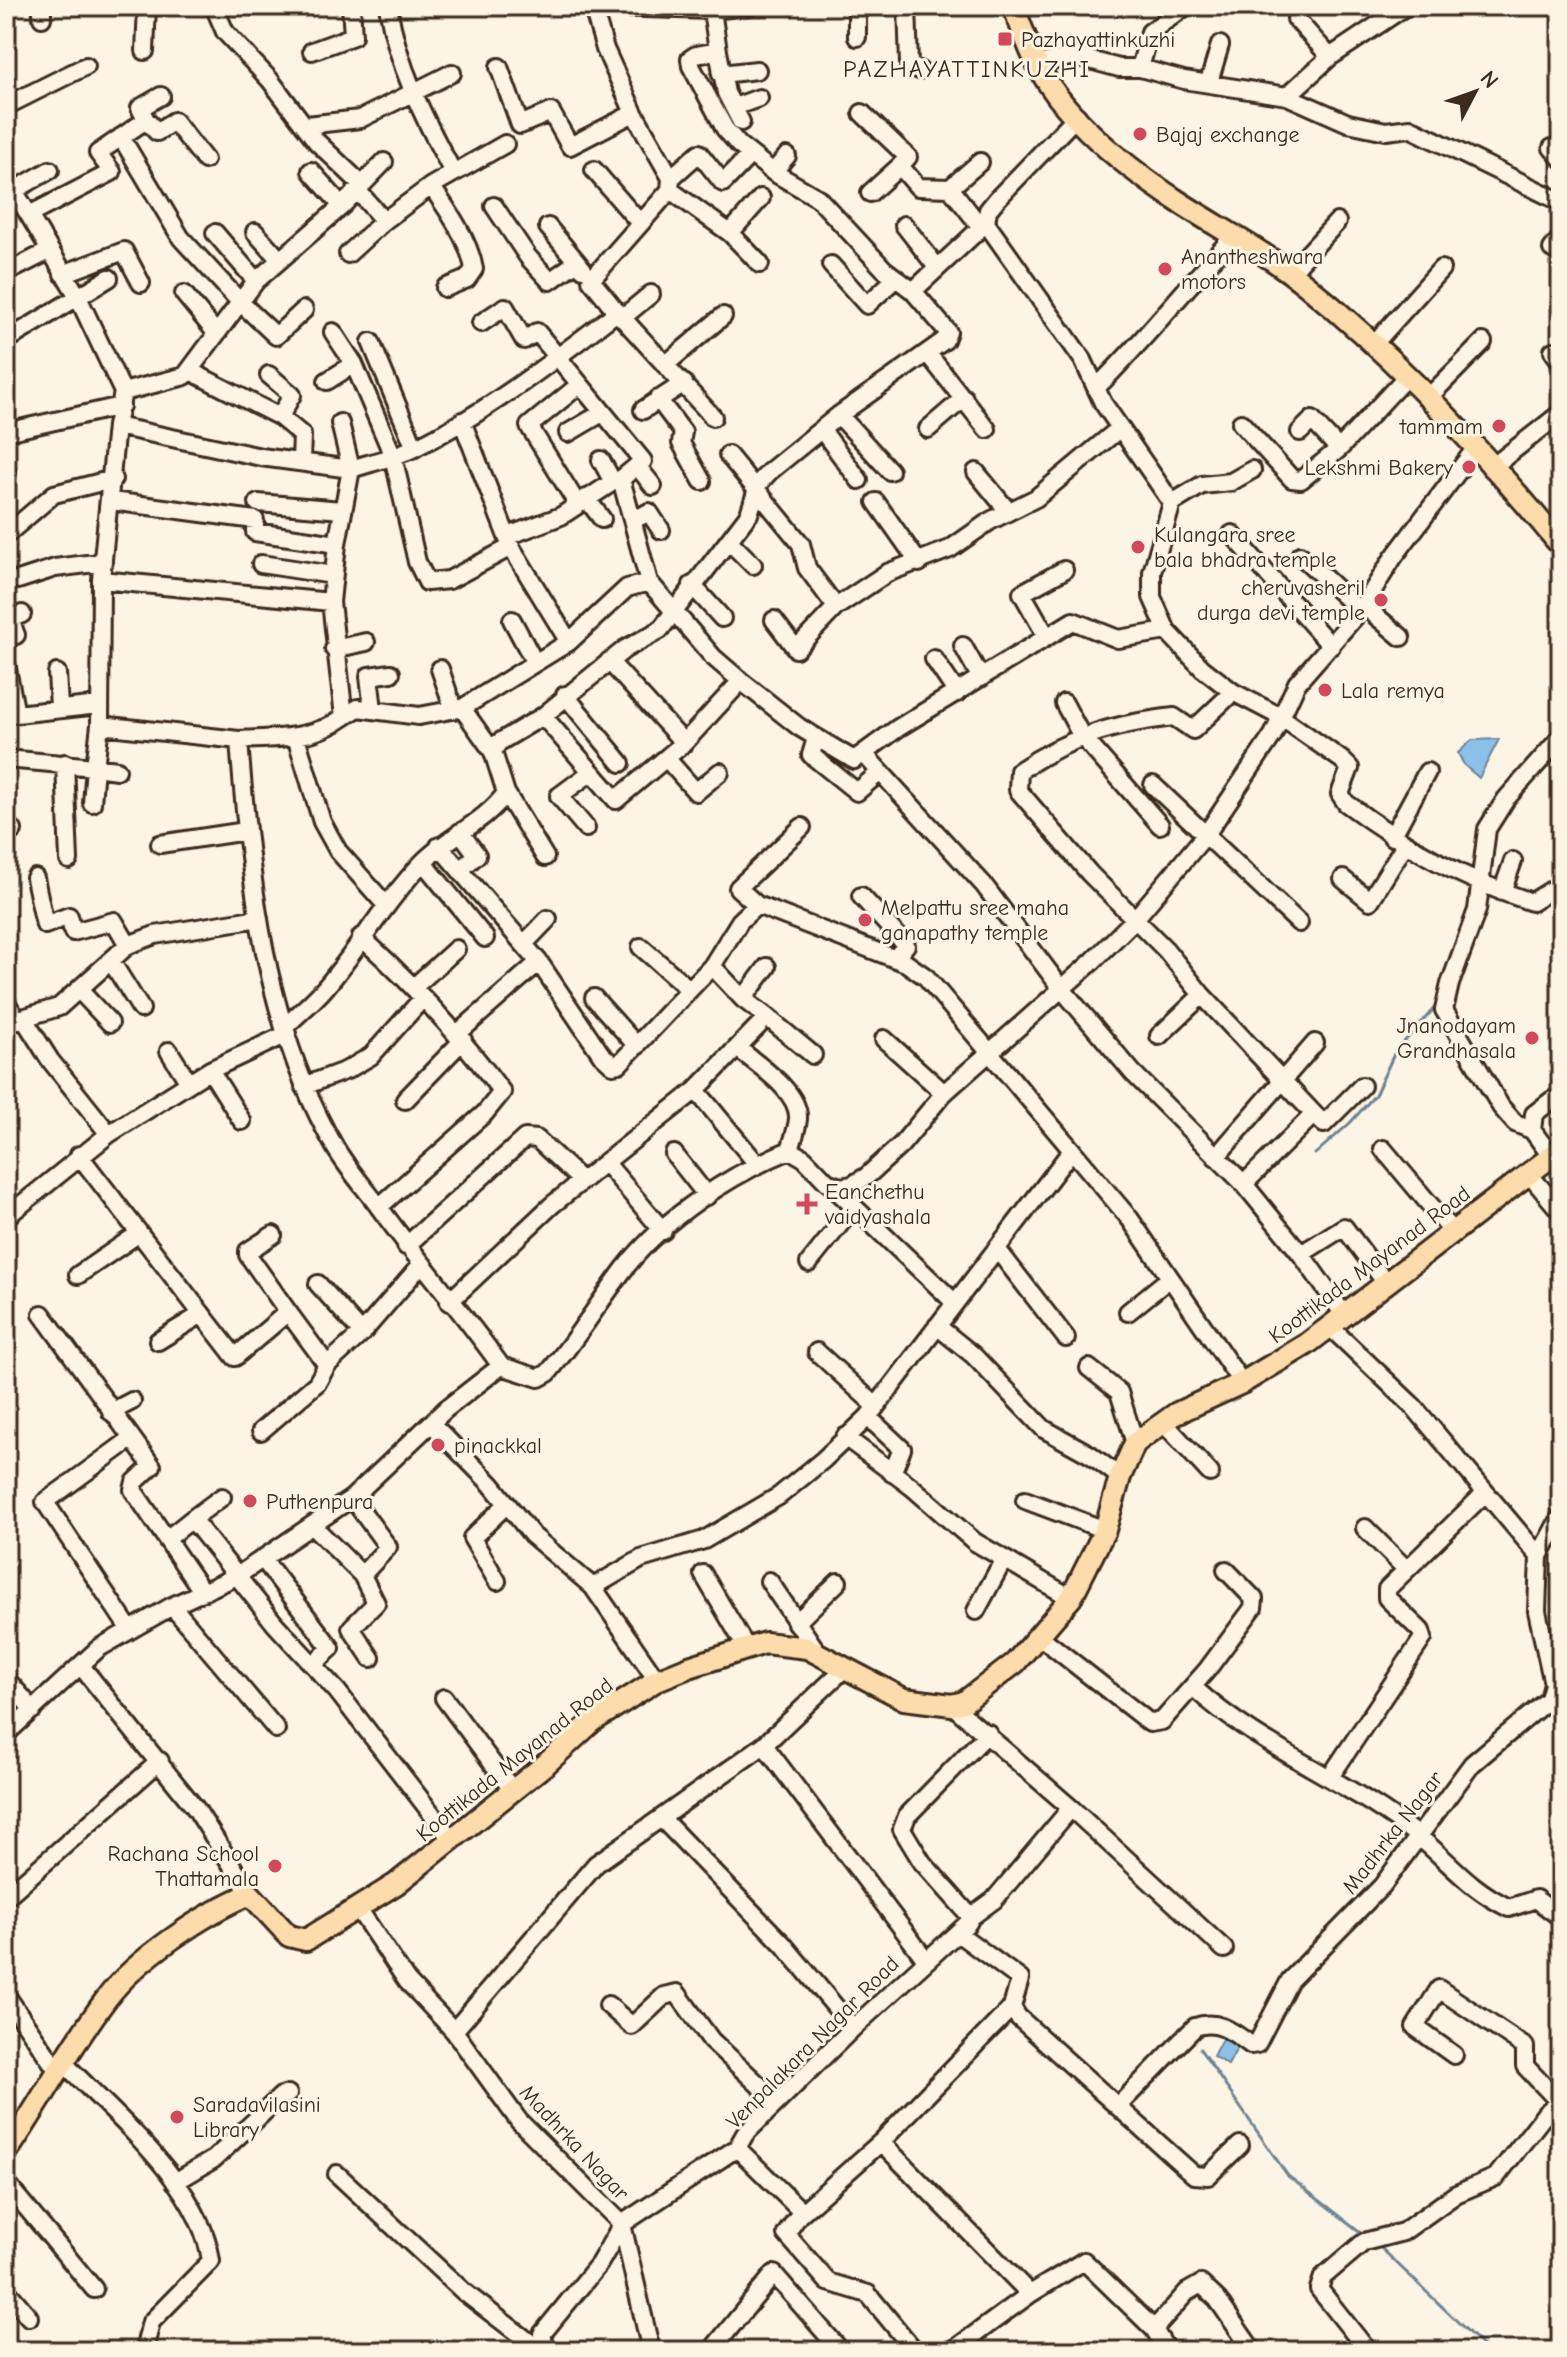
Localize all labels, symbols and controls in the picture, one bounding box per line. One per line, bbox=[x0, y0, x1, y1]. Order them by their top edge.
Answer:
place label: Pazhayattinkuzhi bbox=[1021, 27, 1175, 53]
marker: Pazhayattinkuzhi bbox=[996, 30, 1014, 48]
north arrow bbox=[1435, 52, 1515, 132]
district label: PAZHAYATTINKUZHI bbox=[843, 55, 1091, 83]
text: N bbox=[1475, 66, 1504, 93]
place label: Bajaj exchange bbox=[1156, 122, 1300, 148]
marker: Bajaj exchange bbox=[1131, 125, 1149, 143]
place label: Anantheshwara motors bbox=[1181, 244, 1323, 295]
marker: Anantheshwara motors bbox=[1156, 260, 1174, 278]
place label: tammam bbox=[1399, 414, 1483, 440]
marker: tammam bbox=[1490, 417, 1508, 435]
place label: Lekshmi Bakery bbox=[1304, 455, 1453, 481]
marker: Lekshmi Bakery bbox=[1460, 458, 1478, 476]
place label: Kulangara sree bala bhadra temple bbox=[1154, 522, 1337, 573]
marker: Kulangara sree bala bhadra temple bbox=[1129, 538, 1147, 556]
place label: cheruvasheril durga devi temple bbox=[1197, 575, 1365, 626]
marker: cheruvasheril durga devi temple bbox=[1372, 591, 1390, 609]
place label: Lala remya bbox=[1341, 678, 1445, 704]
marker: Lala remya bbox=[1316, 681, 1334, 699]
place label: Melpattu sree maha ganapathy temple bbox=[881, 895, 1069, 946]
marker: Melpattu sree maha ganapathy temple bbox=[856, 911, 874, 929]
place label: Jnanodayam Grandhasala bbox=[1397, 1013, 1516, 1064]
marker: Jnanodayam Grandhasala bbox=[1523, 1029, 1541, 1047]
place label: Eanchethu vaidyashala bbox=[824, 1179, 931, 1230]
street label: Koottikada Mayanad Road bbox=[1264, 1181, 1475, 1349]
marker: Eanchethu vaidyashala bbox=[796, 1193, 818, 1215]
place label: pinackkal bbox=[454, 1433, 542, 1459]
marker: pinackkal bbox=[429, 1436, 447, 1454]
place label: Puthenpura bbox=[266, 1489, 373, 1515]
marker: Puthenpura bbox=[241, 1492, 259, 1510]
street label: Koottikada Mayanad Road bbox=[411, 1672, 618, 1847]
street label: Madhrka Nagar bbox=[1337, 1766, 1449, 1899]
place label: Rachana School Thattamala bbox=[108, 1841, 259, 1892]
marker: Rachana School Thattamala bbox=[266, 1857, 284, 1875]
street label: Venpalakara Nagar Road bbox=[721, 1951, 905, 2135]
street label: Madhrka Nagar bbox=[514, 2080, 635, 2206]
place label: Saradavilasini Library bbox=[193, 2092, 321, 2143]
marker: Saradavilasini Library bbox=[168, 2108, 186, 2126]

